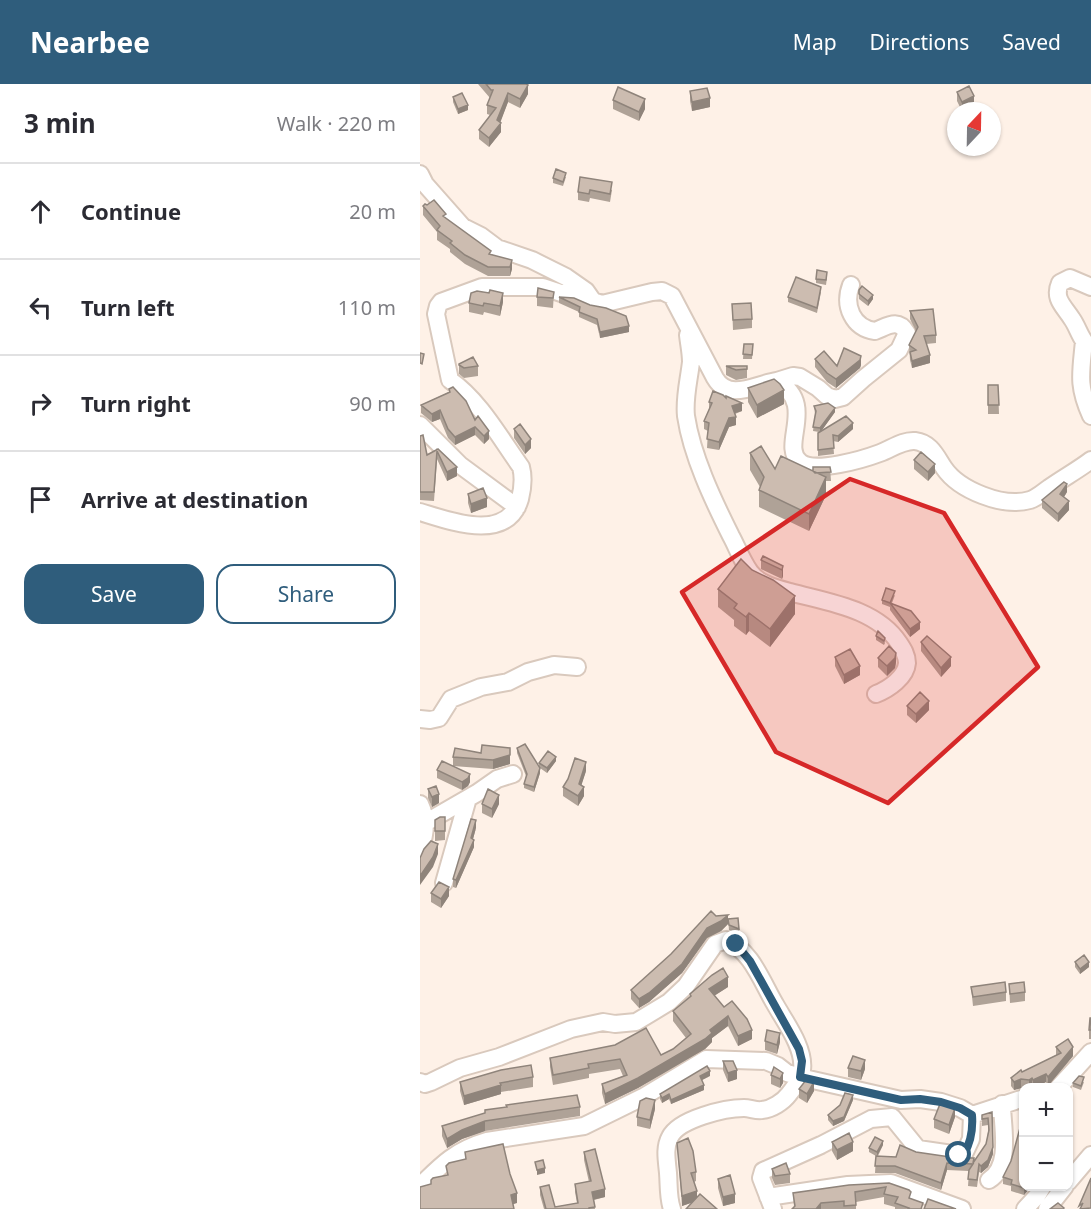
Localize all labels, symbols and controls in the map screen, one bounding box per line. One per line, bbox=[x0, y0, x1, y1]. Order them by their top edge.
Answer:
text: Nearbee bbox=[30, 23, 150, 61]
text: Map bbox=[793, 28, 837, 56]
text: Directions bbox=[870, 28, 969, 56]
text: Saved bbox=[1002, 28, 1061, 56]
north arrow bbox=[947, 102, 1001, 156]
text: 3 min bbox=[24, 105, 96, 141]
text: Walk · 220 m bbox=[277, 110, 396, 137]
icon: ahead bbox=[24, 195, 57, 228]
text: Continue bbox=[81, 196, 181, 226]
text: 20 m bbox=[349, 198, 396, 225]
icon: left bbox=[24, 291, 57, 324]
text: Turn left bbox=[81, 292, 175, 322]
text: 110 m bbox=[338, 294, 396, 321]
icon: right bbox=[24, 387, 57, 420]
text: Turn right bbox=[81, 388, 191, 418]
text: 90 m bbox=[349, 390, 396, 417]
icon: arrive bbox=[24, 483, 57, 516]
text: Arrive at destination bbox=[81, 484, 308, 514]
button: Save bbox=[24, 564, 204, 624]
button: Share bbox=[216, 564, 396, 624]
route end bbox=[722, 930, 748, 956]
map controls bbox=[1019, 1083, 1073, 1191]
button: + bbox=[1019, 1083, 1073, 1137]
button: − bbox=[1019, 1137, 1073, 1191]
route start bbox=[945, 1141, 971, 1167]

